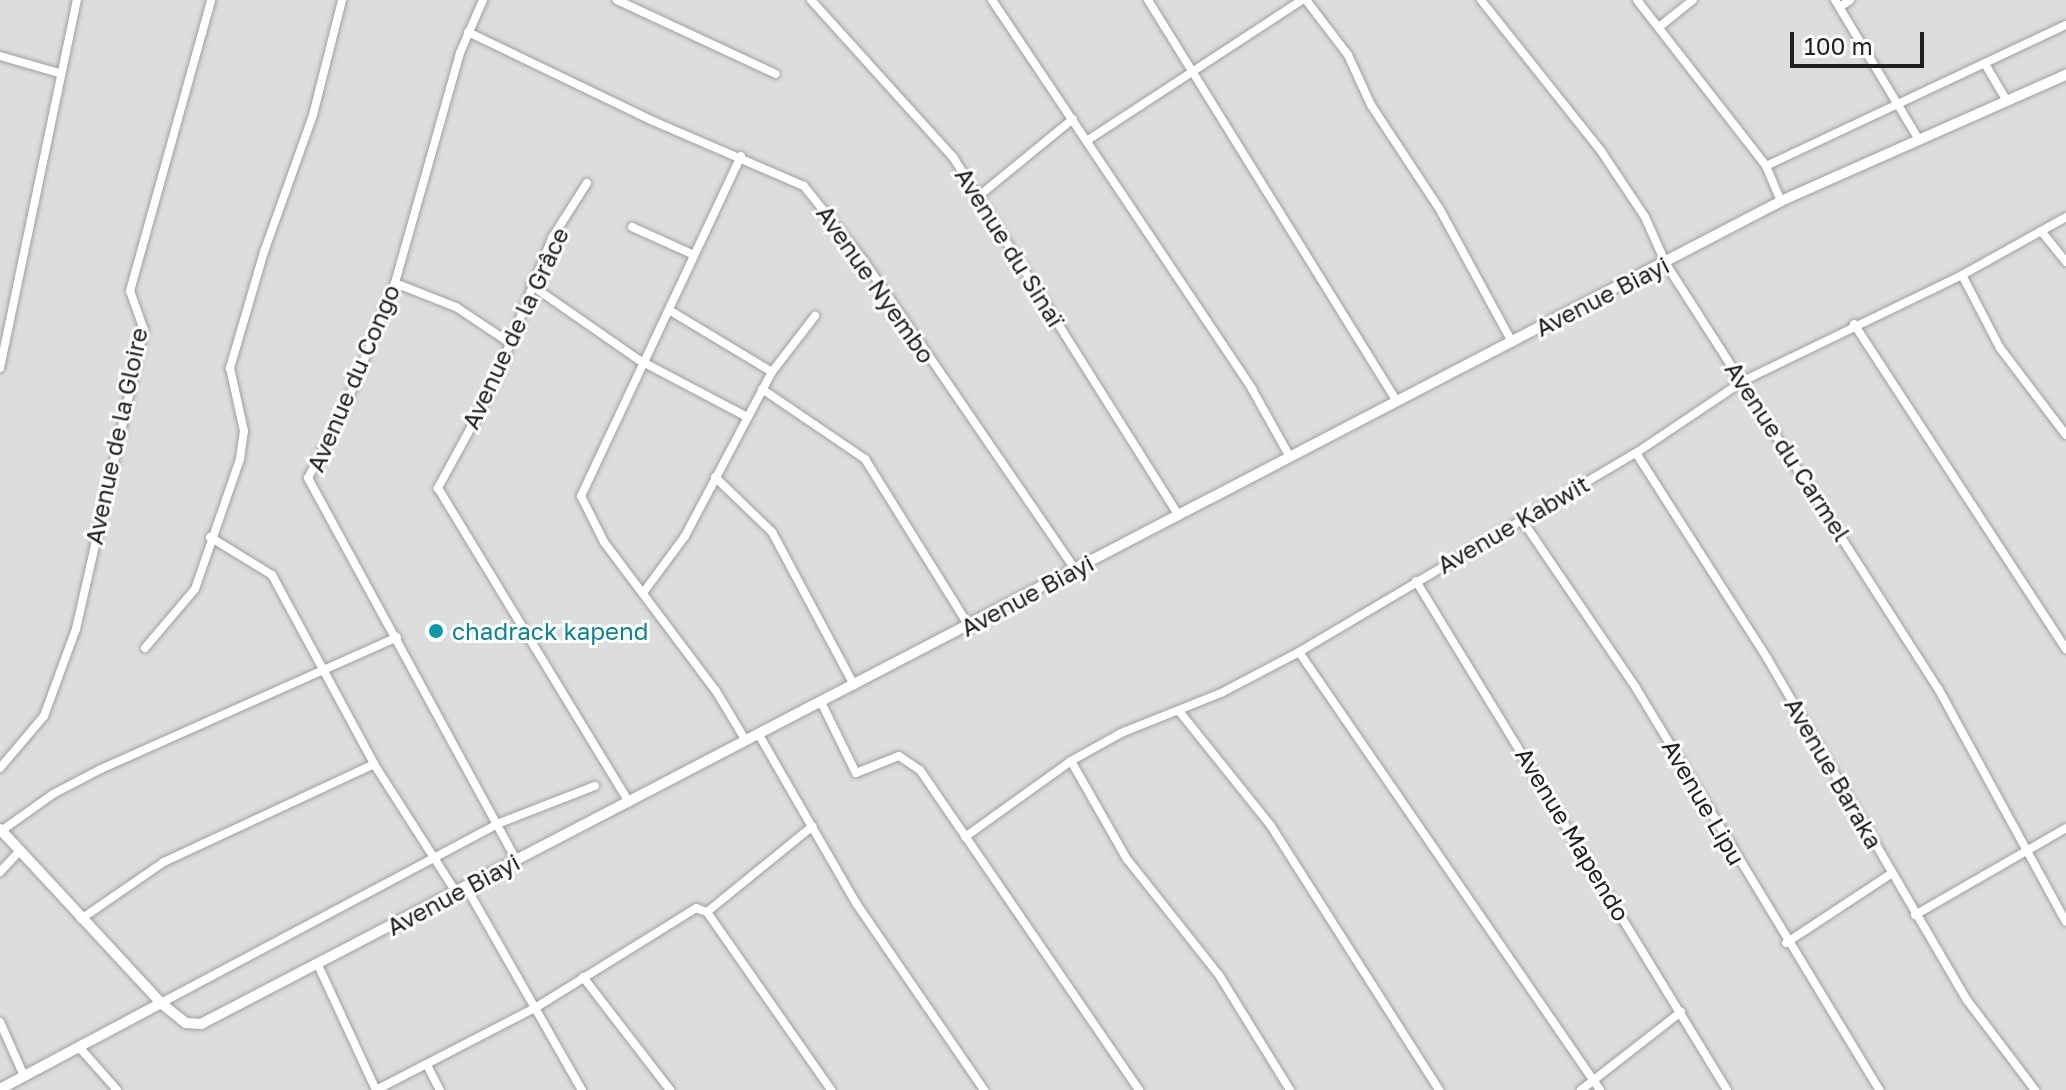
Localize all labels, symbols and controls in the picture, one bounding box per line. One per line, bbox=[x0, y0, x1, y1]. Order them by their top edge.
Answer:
scale bar bbox=[1794, 16, 1928, 66]
text: 100 m bbox=[1804, 31, 1873, 60]
street label: Avenue du Sinaï bbox=[949, 162, 1071, 332]
street label: Avenue Nyembo bbox=[811, 199, 941, 369]
street label: Avenue de la Grâce bbox=[456, 223, 574, 433]
street label: Avenue Biayi bbox=[1530, 250, 1674, 342]
street label: Avenue du Congo bbox=[301, 280, 405, 476]
street label: Avenue de la Gloire bbox=[79, 325, 153, 547]
street label: Avenue du Carmel bbox=[1719, 356, 1857, 546]
street label: Avenue Kabwit bbox=[1432, 469, 1594, 579]
street label: Avenue Biayi bbox=[956, 548, 1098, 642]
place label: chadrack kapend bbox=[452, 617, 649, 645]
marker: chadrack kapend bbox=[427, 622, 445, 640]
street label: Avenue Baraka bbox=[1779, 692, 1889, 854]
street label: Avenue Lipu bbox=[1657, 734, 1751, 870]
street label: Avenue Mapendo bbox=[1510, 742, 1636, 926]
street label: Avenue Biayi bbox=[382, 847, 524, 941]

